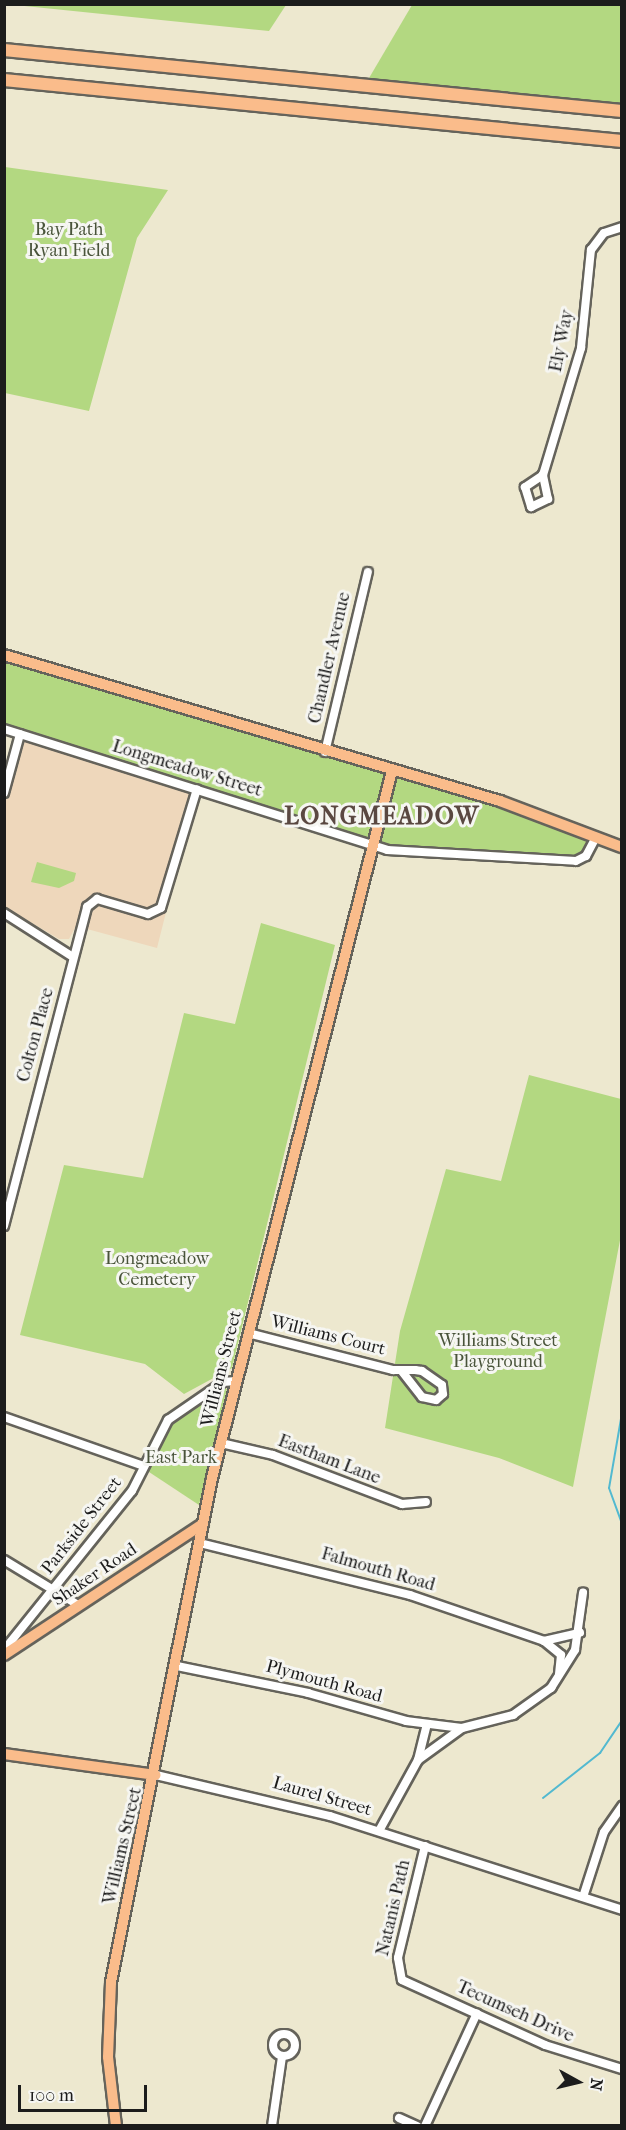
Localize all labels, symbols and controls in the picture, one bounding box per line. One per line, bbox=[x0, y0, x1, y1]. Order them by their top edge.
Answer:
park label: Bay Path Ryan Field bbox=[28, 220, 110, 262]
street label: Ely Way bbox=[545, 308, 579, 374]
street label: Chandler Avenue bbox=[304, 590, 356, 726]
street label: Longmeadow Street bbox=[109, 736, 265, 802]
district label: LONGMEADOW bbox=[284, 803, 480, 831]
street label: Colton Place bbox=[13, 985, 59, 1085]
park label: Longmeadow Cemetery bbox=[105, 1249, 209, 1292]
street label: Williams Street bbox=[197, 1308, 247, 1430]
street label: Williams Court bbox=[268, 1311, 388, 1361]
park label: Williams Street Playground bbox=[438, 1331, 558, 1374]
street label: Eastham Lane bbox=[275, 1431, 383, 1489]
park label: East Park bbox=[145, 1447, 217, 1469]
street label: Parkside Street bbox=[37, 1473, 127, 1579]
street label: Shaker Road bbox=[49, 1539, 141, 1611]
street label: Falmouth Road bbox=[319, 1543, 437, 1597]
street label: Plymouth Road bbox=[264, 1656, 384, 1708]
street label: Laurel Street bbox=[270, 1773, 374, 1821]
street label: Williams Street bbox=[99, 1785, 147, 1907]
street label: Natanis Path bbox=[372, 1858, 416, 1958]
street label: Tecumseh Drive bbox=[453, 1977, 577, 2047]
north arrow bbox=[548, 2052, 608, 2112]
scale bar bbox=[21, 2073, 150, 2111]
text: N bbox=[586, 2077, 607, 2092]
text: 100 m bbox=[29, 2085, 74, 2106]

